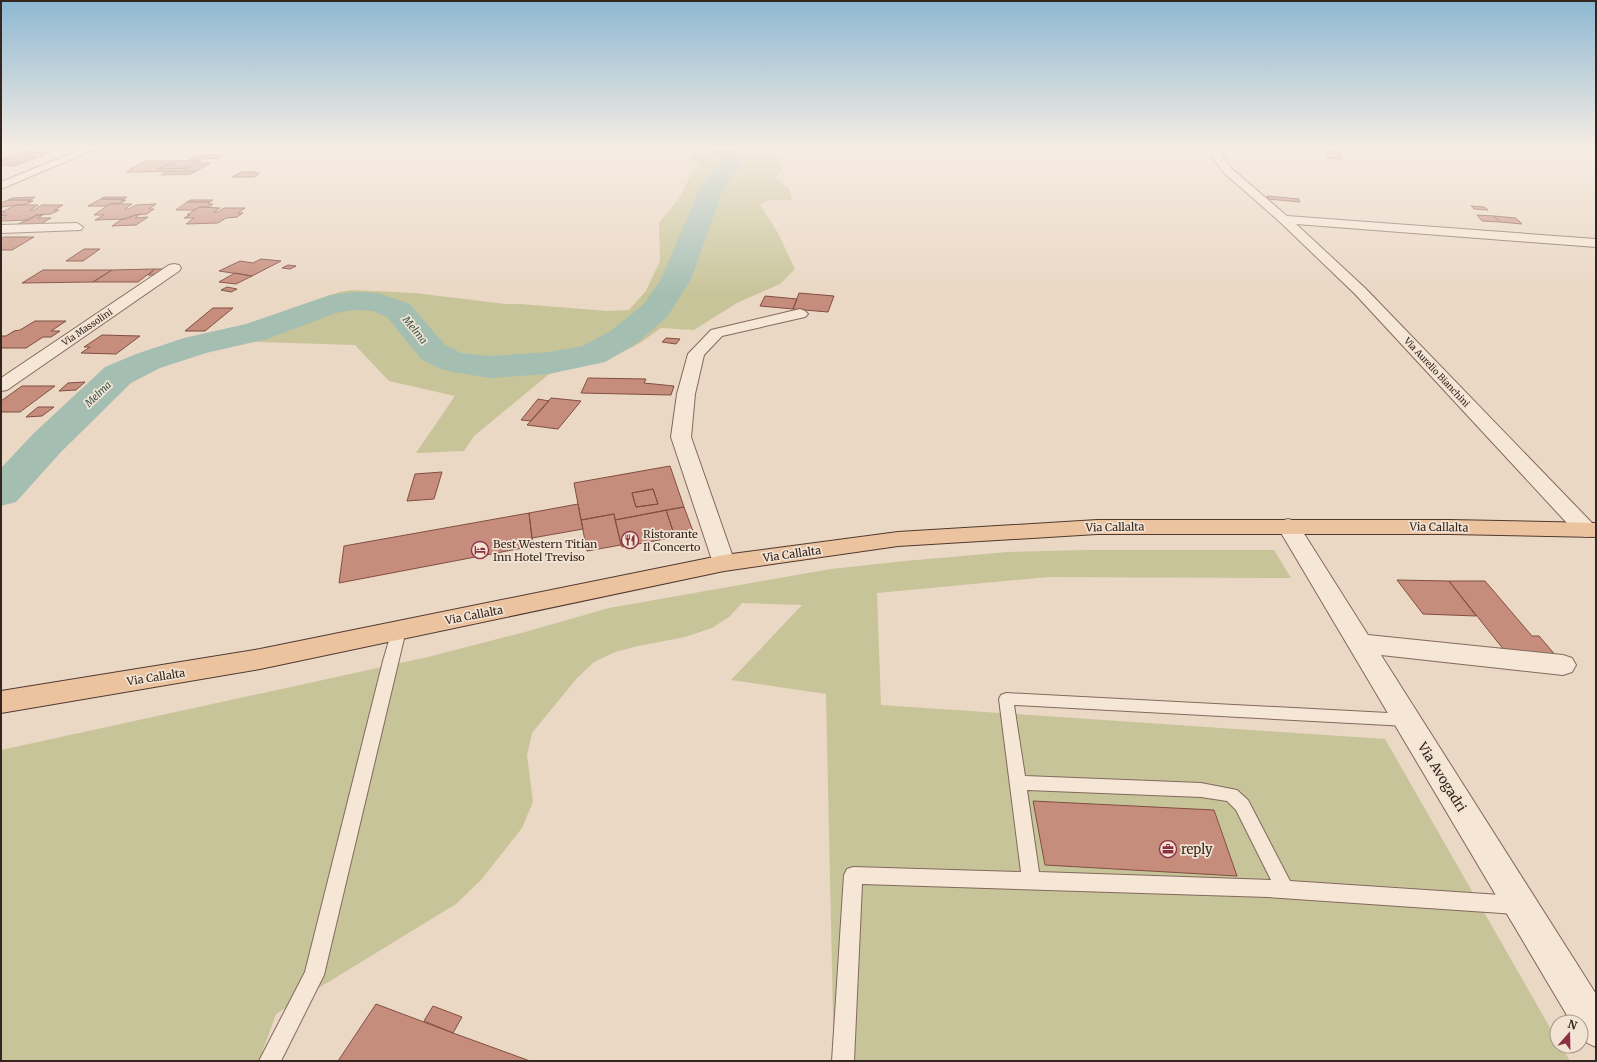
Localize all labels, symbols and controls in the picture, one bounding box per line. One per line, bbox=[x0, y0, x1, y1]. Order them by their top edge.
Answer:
street label: Via Massolini bbox=[59, 306, 114, 348]
water label: Melma bbox=[399, 313, 430, 347]
street label: Via Aurelio Bianchini bbox=[1401, 334, 1472, 409]
water label: Melma bbox=[81, 378, 114, 410]
street label: Via Callalta bbox=[1084, 519, 1145, 535]
street label: Via Callalta bbox=[1408, 519, 1469, 535]
place label: Ristorante Il Concerto bbox=[643, 527, 701, 554]
restaurant icon: Ristorante Il Concerto bbox=[620, 530, 640, 550]
place label: Best Western Titian Inn Hotel Treviso bbox=[493, 537, 598, 564]
hotel icon: Best Western Titian Inn Hotel Treviso bbox=[470, 540, 490, 560]
street label: Via Callalta bbox=[761, 543, 822, 565]
street label: Via Callalta bbox=[443, 602, 504, 628]
street label: Via Callalta bbox=[125, 665, 186, 689]
street label: Via Avogadri bbox=[1413, 738, 1470, 815]
office icon: reply bbox=[1158, 839, 1178, 859]
place label: reply bbox=[1181, 841, 1213, 858]
north arrow bbox=[1549, 1014, 1589, 1054]
text: N bbox=[1566, 1017, 1579, 1033]

